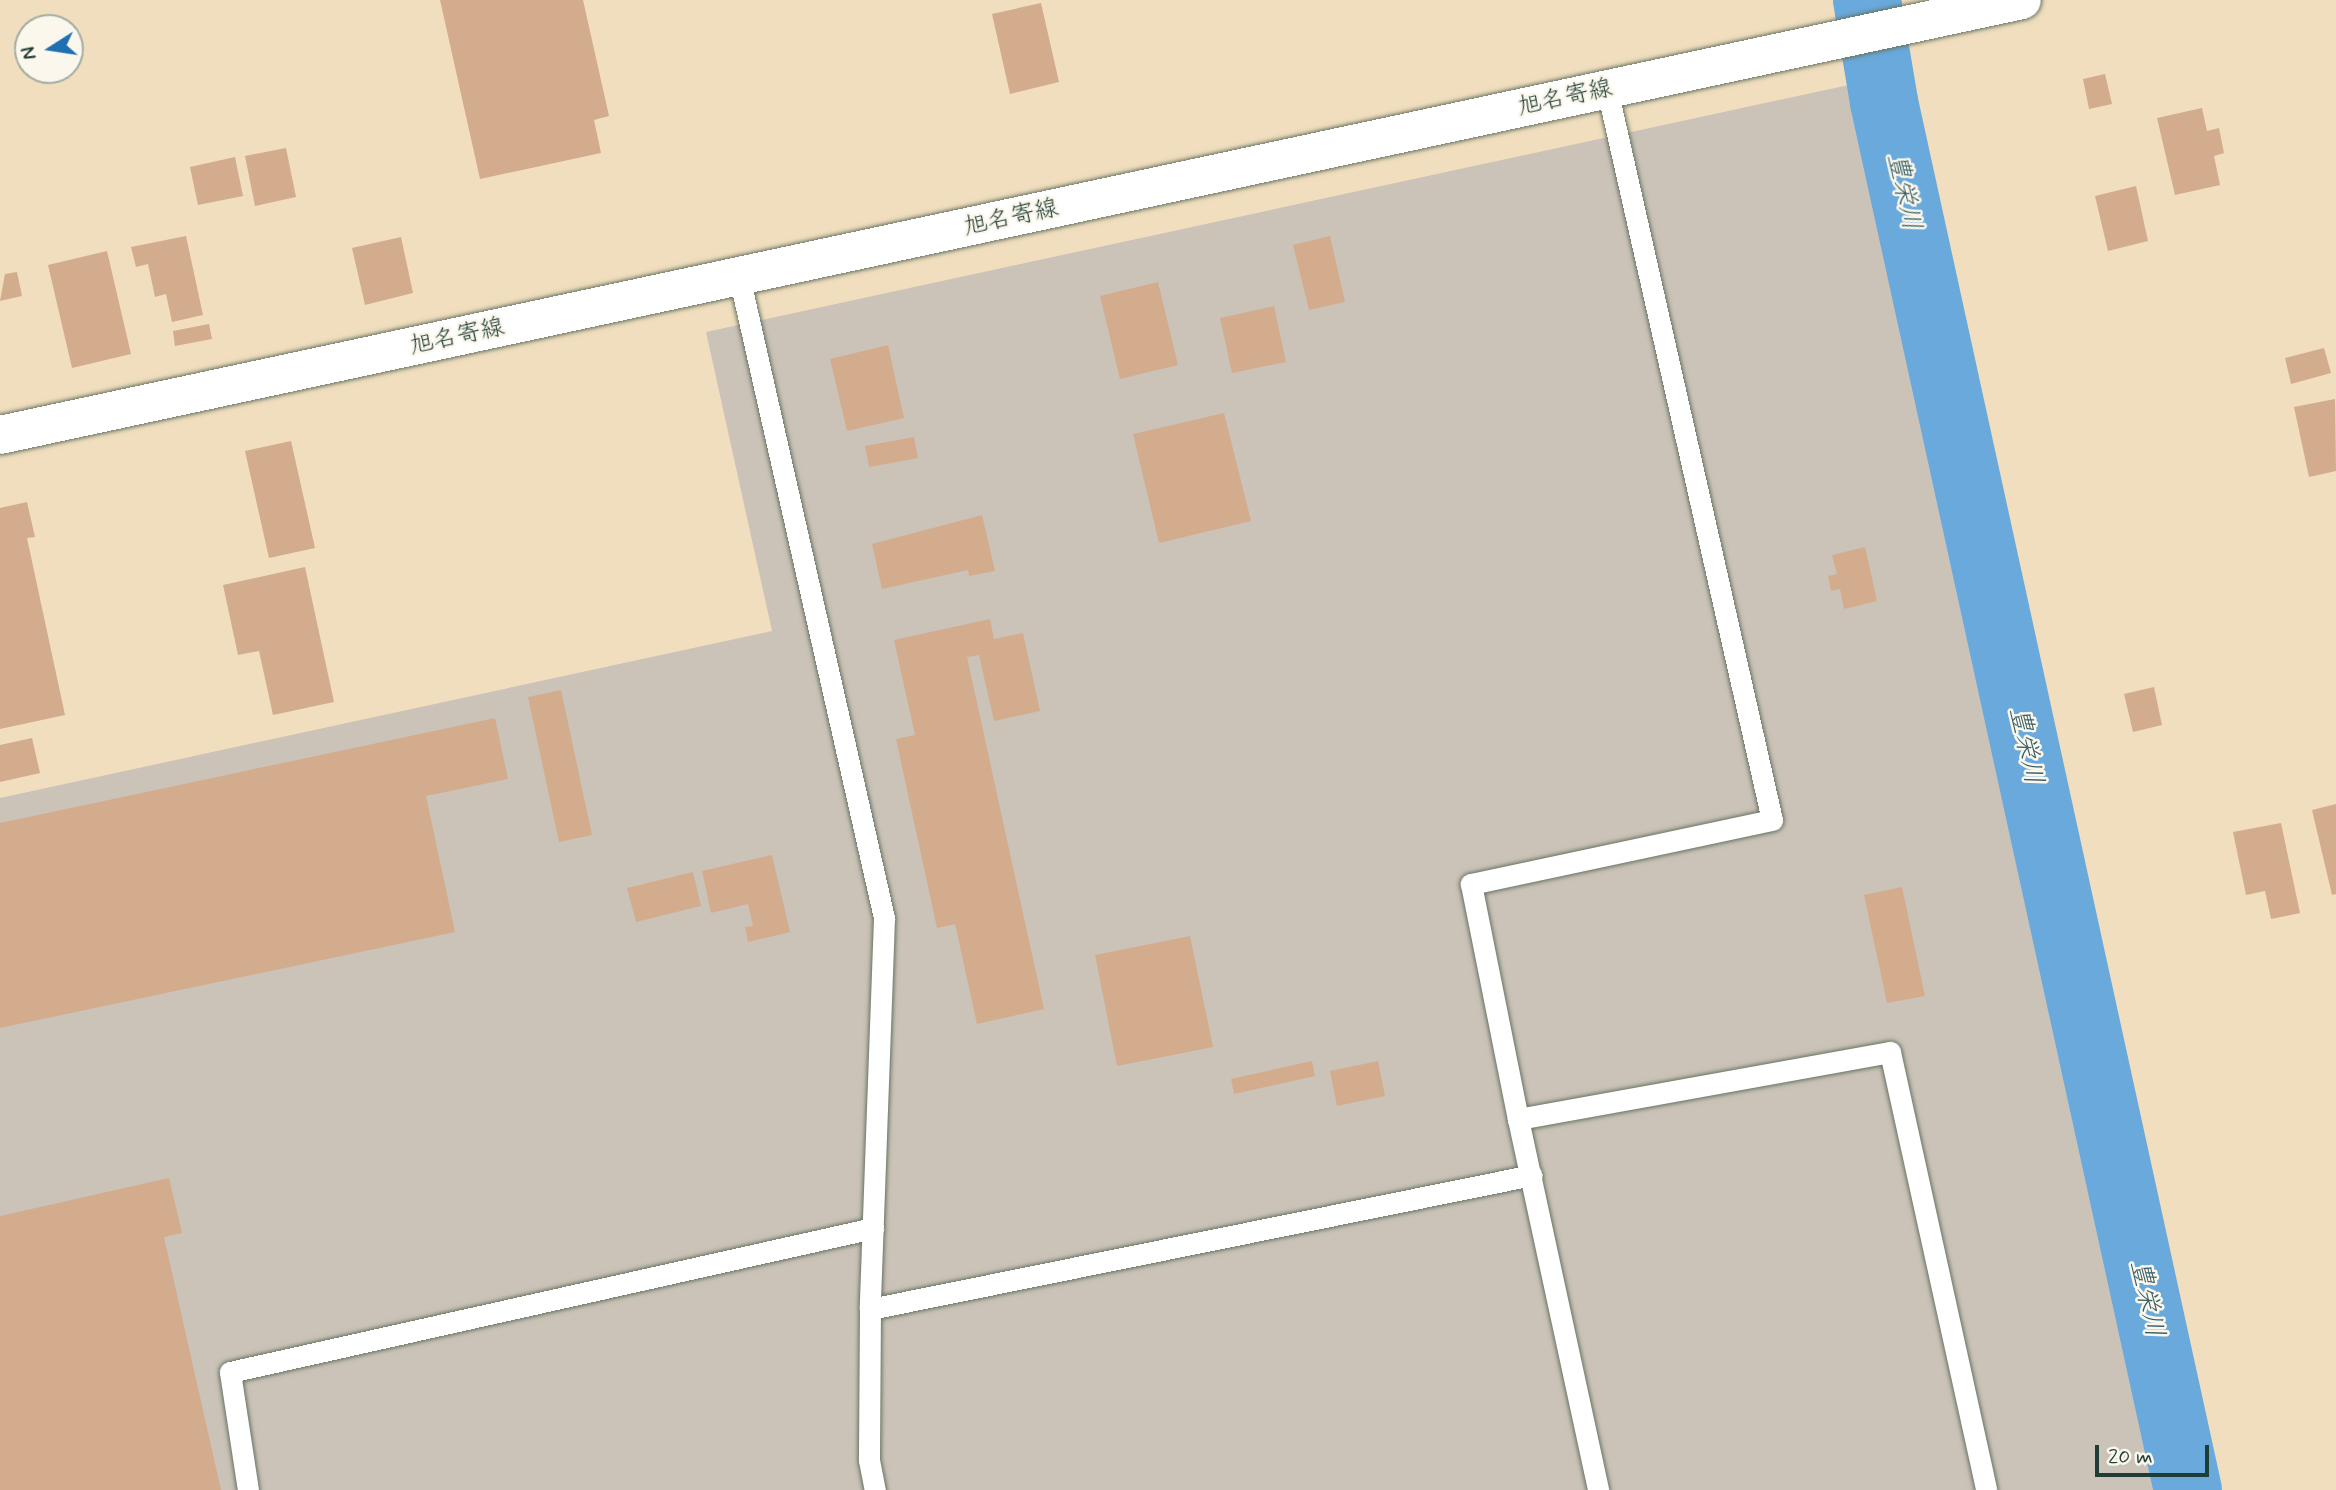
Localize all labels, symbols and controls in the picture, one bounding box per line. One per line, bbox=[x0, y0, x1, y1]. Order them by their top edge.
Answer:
north arrow bbox=[14, 14, 84, 84]
text: N bbox=[16, 44, 43, 62]
street label: 旭名寄線 bbox=[1515, 74, 1615, 122]
water label: 豊栄川 bbox=[1880, 151, 1926, 233]
street label: 旭名寄線 bbox=[961, 194, 1061, 242]
street label: 旭名寄線 bbox=[407, 313, 507, 361]
water label: 豊栄川 bbox=[2002, 705, 2048, 787]
water label: 豊栄川 bbox=[2123, 1258, 2169, 1340]
scale bar bbox=[2098, 1430, 2212, 1474]
text: 20 m bbox=[2108, 1443, 2153, 1471]

